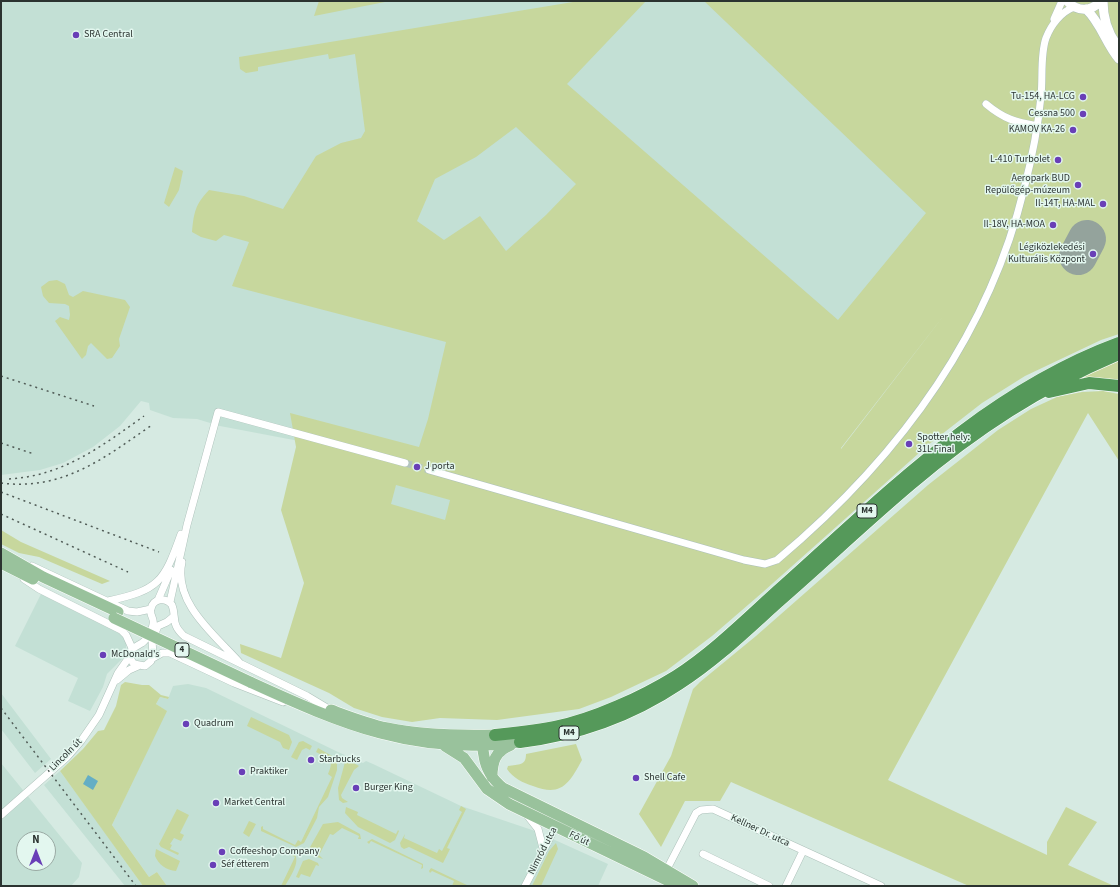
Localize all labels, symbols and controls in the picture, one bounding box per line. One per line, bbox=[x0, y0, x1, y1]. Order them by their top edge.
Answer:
place label: SRA Central bbox=[84, 29, 133, 41]
marker: SRA Central bbox=[71, 30, 81, 40]
place label: Tu-154, HA-LCG bbox=[1011, 91, 1075, 103]
marker: Tu-154, HA-LCG bbox=[1078, 92, 1088, 102]
place label: Cessna 500 bbox=[1029, 108, 1075, 120]
marker: Cessna 500 bbox=[1078, 109, 1088, 119]
place label: KAMOV KA-26 bbox=[1009, 124, 1065, 136]
marker: KAMOV KA-26 bbox=[1068, 125, 1078, 135]
place label: L-410 Turbolet bbox=[990, 154, 1050, 166]
marker: L-410 Turbolet bbox=[1053, 155, 1063, 165]
place label: Aeropark BUD Repülőgép-múzeum bbox=[985, 173, 1070, 196]
marker: Aeropark BUD Repülőgép-múzeum bbox=[1073, 180, 1083, 190]
place label: Il-14T, HA-MAL bbox=[1035, 198, 1095, 210]
marker: Il-14T, HA-MAL bbox=[1098, 199, 1108, 209]
place label: Il-18V, HA-MOA bbox=[983, 219, 1045, 231]
marker: Il-18V, HA-MOA bbox=[1048, 220, 1058, 230]
place label: Légiközlekedési Kulturális Központ bbox=[1008, 242, 1085, 266]
marker: Légiközlekedési Kulturális Központ bbox=[1088, 249, 1098, 259]
place label: Spotter hely: 31L Final bbox=[917, 432, 970, 456]
marker: Spotter hely: 31L Final bbox=[904, 439, 914, 449]
place label: J porta bbox=[425, 461, 454, 473]
marker: J porta bbox=[412, 462, 422, 472]
road number: M4 bbox=[857, 504, 877, 518]
road number: 4 bbox=[175, 643, 189, 657]
place label: McDonald's bbox=[111, 649, 159, 661]
marker: McDonald's bbox=[98, 650, 108, 660]
place label: Quadrum bbox=[194, 718, 234, 730]
marker: Quadrum bbox=[181, 719, 191, 729]
road number: M4 bbox=[559, 726, 579, 740]
street label: Lincoln út bbox=[47, 736, 85, 774]
place label: Starbucks bbox=[319, 754, 360, 766]
marker: Starbucks bbox=[306, 755, 316, 765]
place label: Praktiker bbox=[250, 766, 288, 778]
marker: Praktiker bbox=[237, 767, 247, 777]
place label: Shell Cafe bbox=[644, 772, 685, 784]
marker: Shell Cafe bbox=[631, 773, 641, 783]
place label: Burger King bbox=[364, 782, 413, 794]
marker: Burger King bbox=[351, 783, 361, 793]
place label: Market Central bbox=[224, 797, 285, 809]
marker: Market Central bbox=[211, 798, 221, 808]
street label: Kellner Dr. utca bbox=[729, 812, 791, 850]
street label: Nimród utca bbox=[526, 825, 560, 877]
street label: Fő út bbox=[567, 829, 591, 849]
north arrow bbox=[16, 831, 56, 871]
text: N bbox=[32, 832, 40, 847]
place label: Coffeeshop Company bbox=[230, 846, 319, 858]
marker: Coffeeshop Company bbox=[217, 847, 227, 857]
place label: Séf étterem bbox=[221, 859, 269, 871]
marker: Séf étterem bbox=[208, 860, 218, 870]

